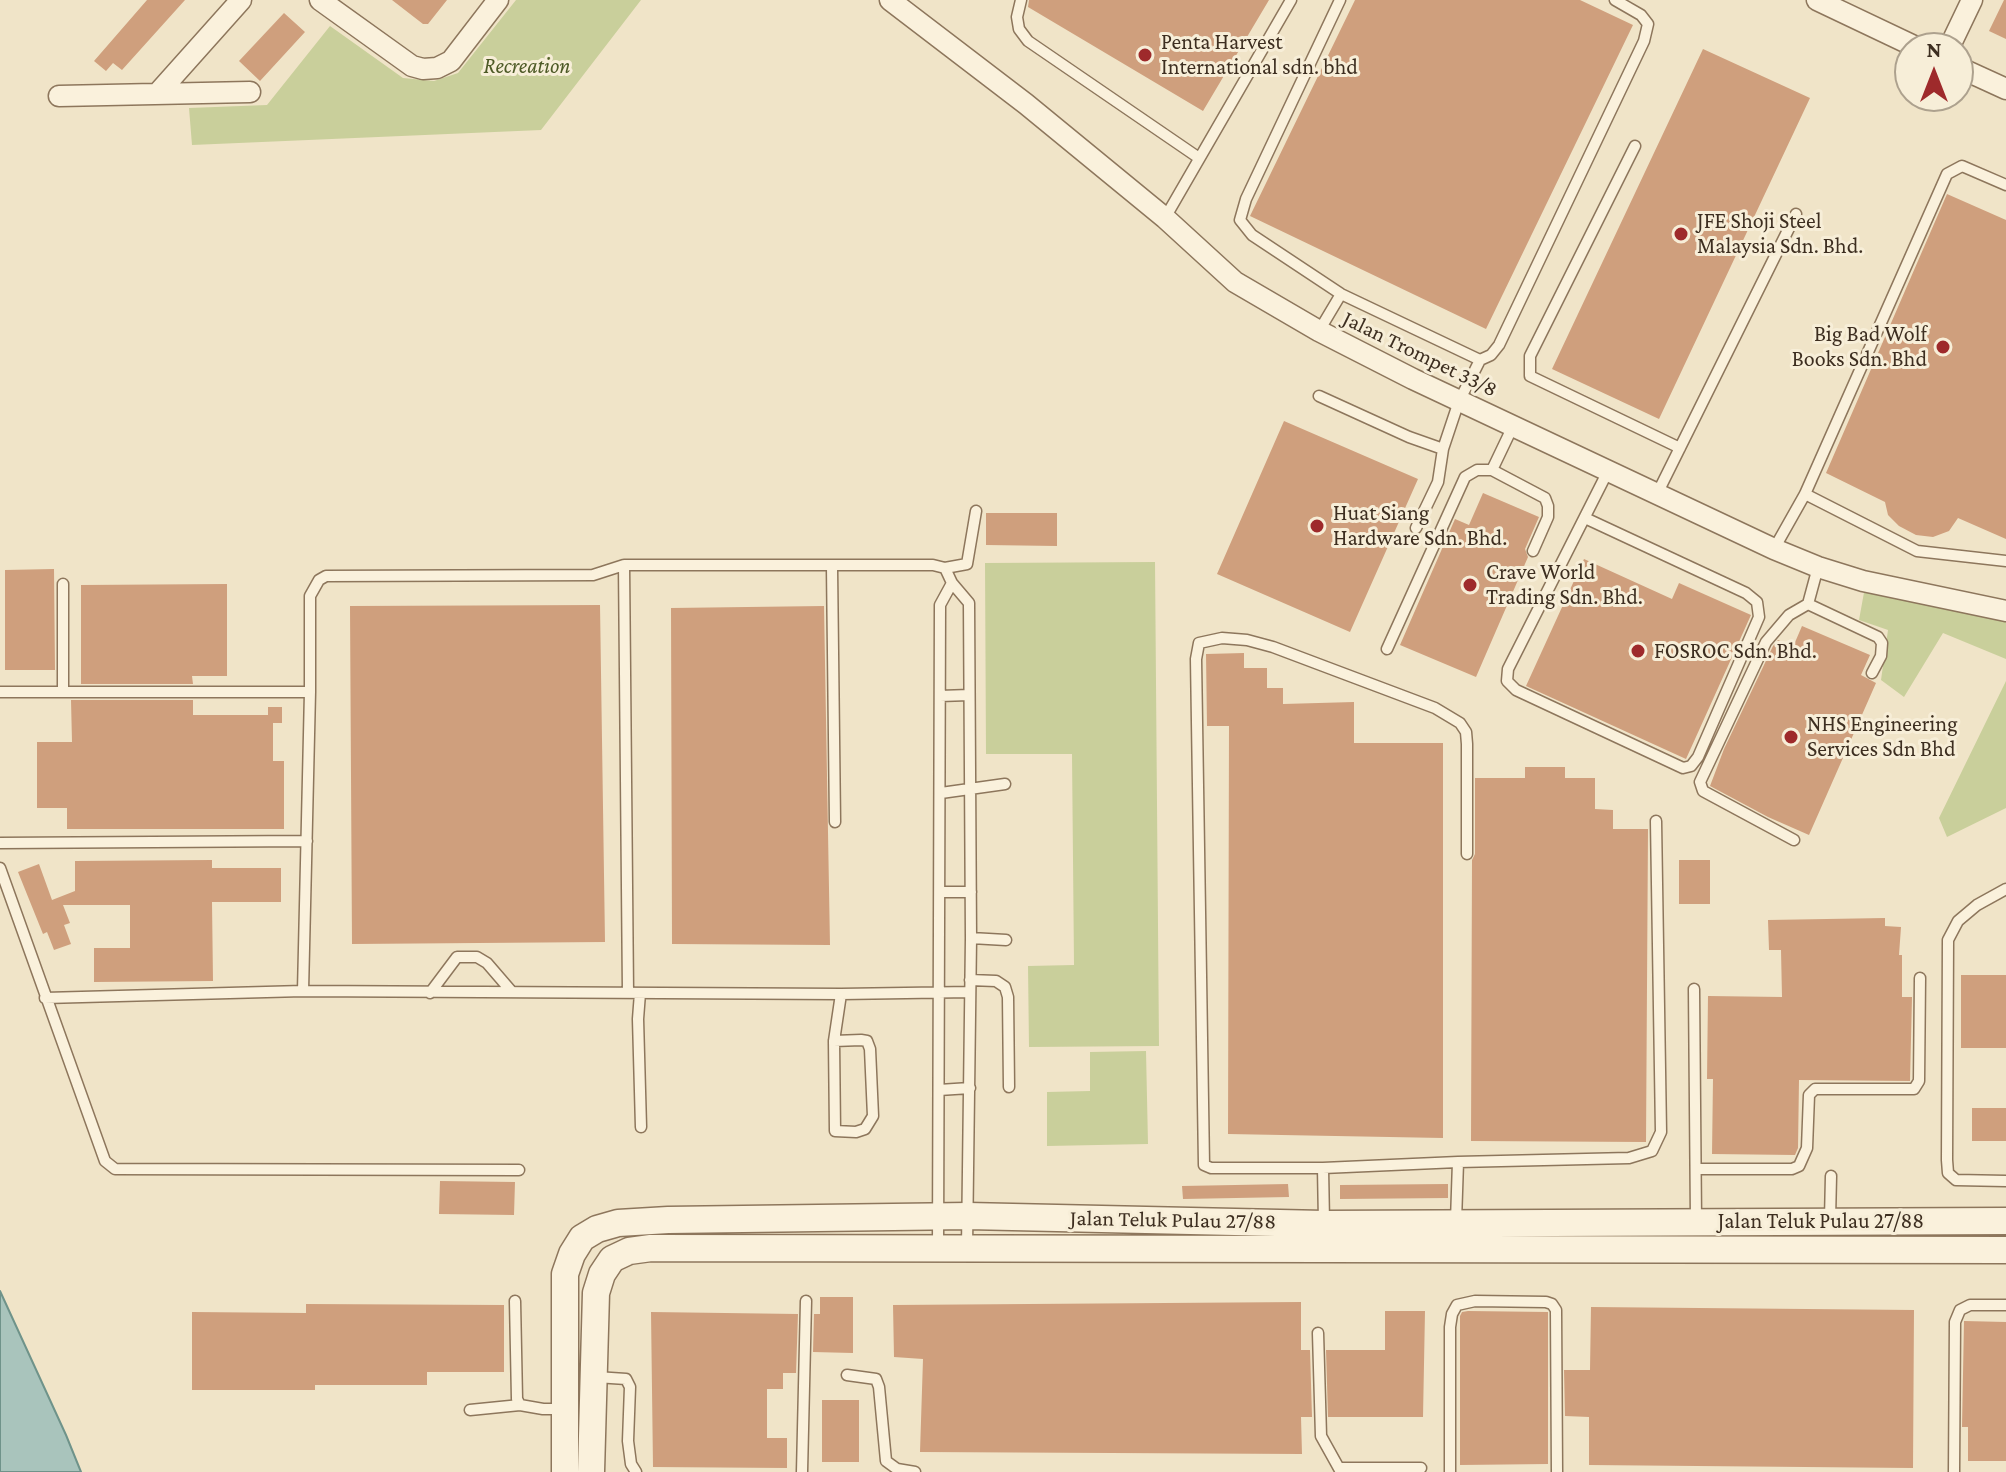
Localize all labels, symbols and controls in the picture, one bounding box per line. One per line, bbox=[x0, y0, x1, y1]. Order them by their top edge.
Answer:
place label: Penta Harvest International sdn. bhd bbox=[1161, 29, 1358, 80]
north arrow bbox=[1894, 32, 1974, 112]
text: N bbox=[1927, 37, 1942, 62]
marker: Penta Harvest International sdn. bhd bbox=[1136, 46, 1154, 64]
park label: Recreation bbox=[484, 53, 570, 79]
place label: JFE Shoji Steel Malaysia Sdn. Bhd. bbox=[1697, 208, 1863, 260]
marker: JFE Shoji Steel Malaysia Sdn. Bhd. bbox=[1672, 225, 1690, 243]
street label: Jalan Trompet 33/8 bbox=[1338, 305, 1502, 403]
place label: Big Bad Wolf Books Sdn. Bhd bbox=[1792, 321, 1927, 372]
marker: Big Bad Wolf Books Sdn. Bhd bbox=[1934, 338, 1952, 356]
place label: Huat Siang Hardware Sdn. Bhd. bbox=[1333, 500, 1507, 552]
marker: Huat Siang Hardware Sdn. Bhd. bbox=[1308, 517, 1326, 535]
place label: Crave World Trading Sdn. Bhd. bbox=[1486, 559, 1643, 610]
marker: Crave World Trading Sdn. Bhd. bbox=[1461, 576, 1479, 594]
place label: FOSROC Sdn. Bhd. bbox=[1654, 638, 1817, 664]
marker: FOSROC Sdn. Bhd. bbox=[1629, 642, 1647, 660]
place label: NHS Engineering Services Sdn Bhd bbox=[1807, 711, 1958, 762]
marker: NHS Engineering Services Sdn Bhd bbox=[1782, 728, 1800, 746]
street label: Jalan Teluk Pulau 27/88 bbox=[1070, 1205, 1276, 1235]
street label: Jalan Teluk Pulau 27/88 bbox=[1718, 1208, 1924, 1234]

